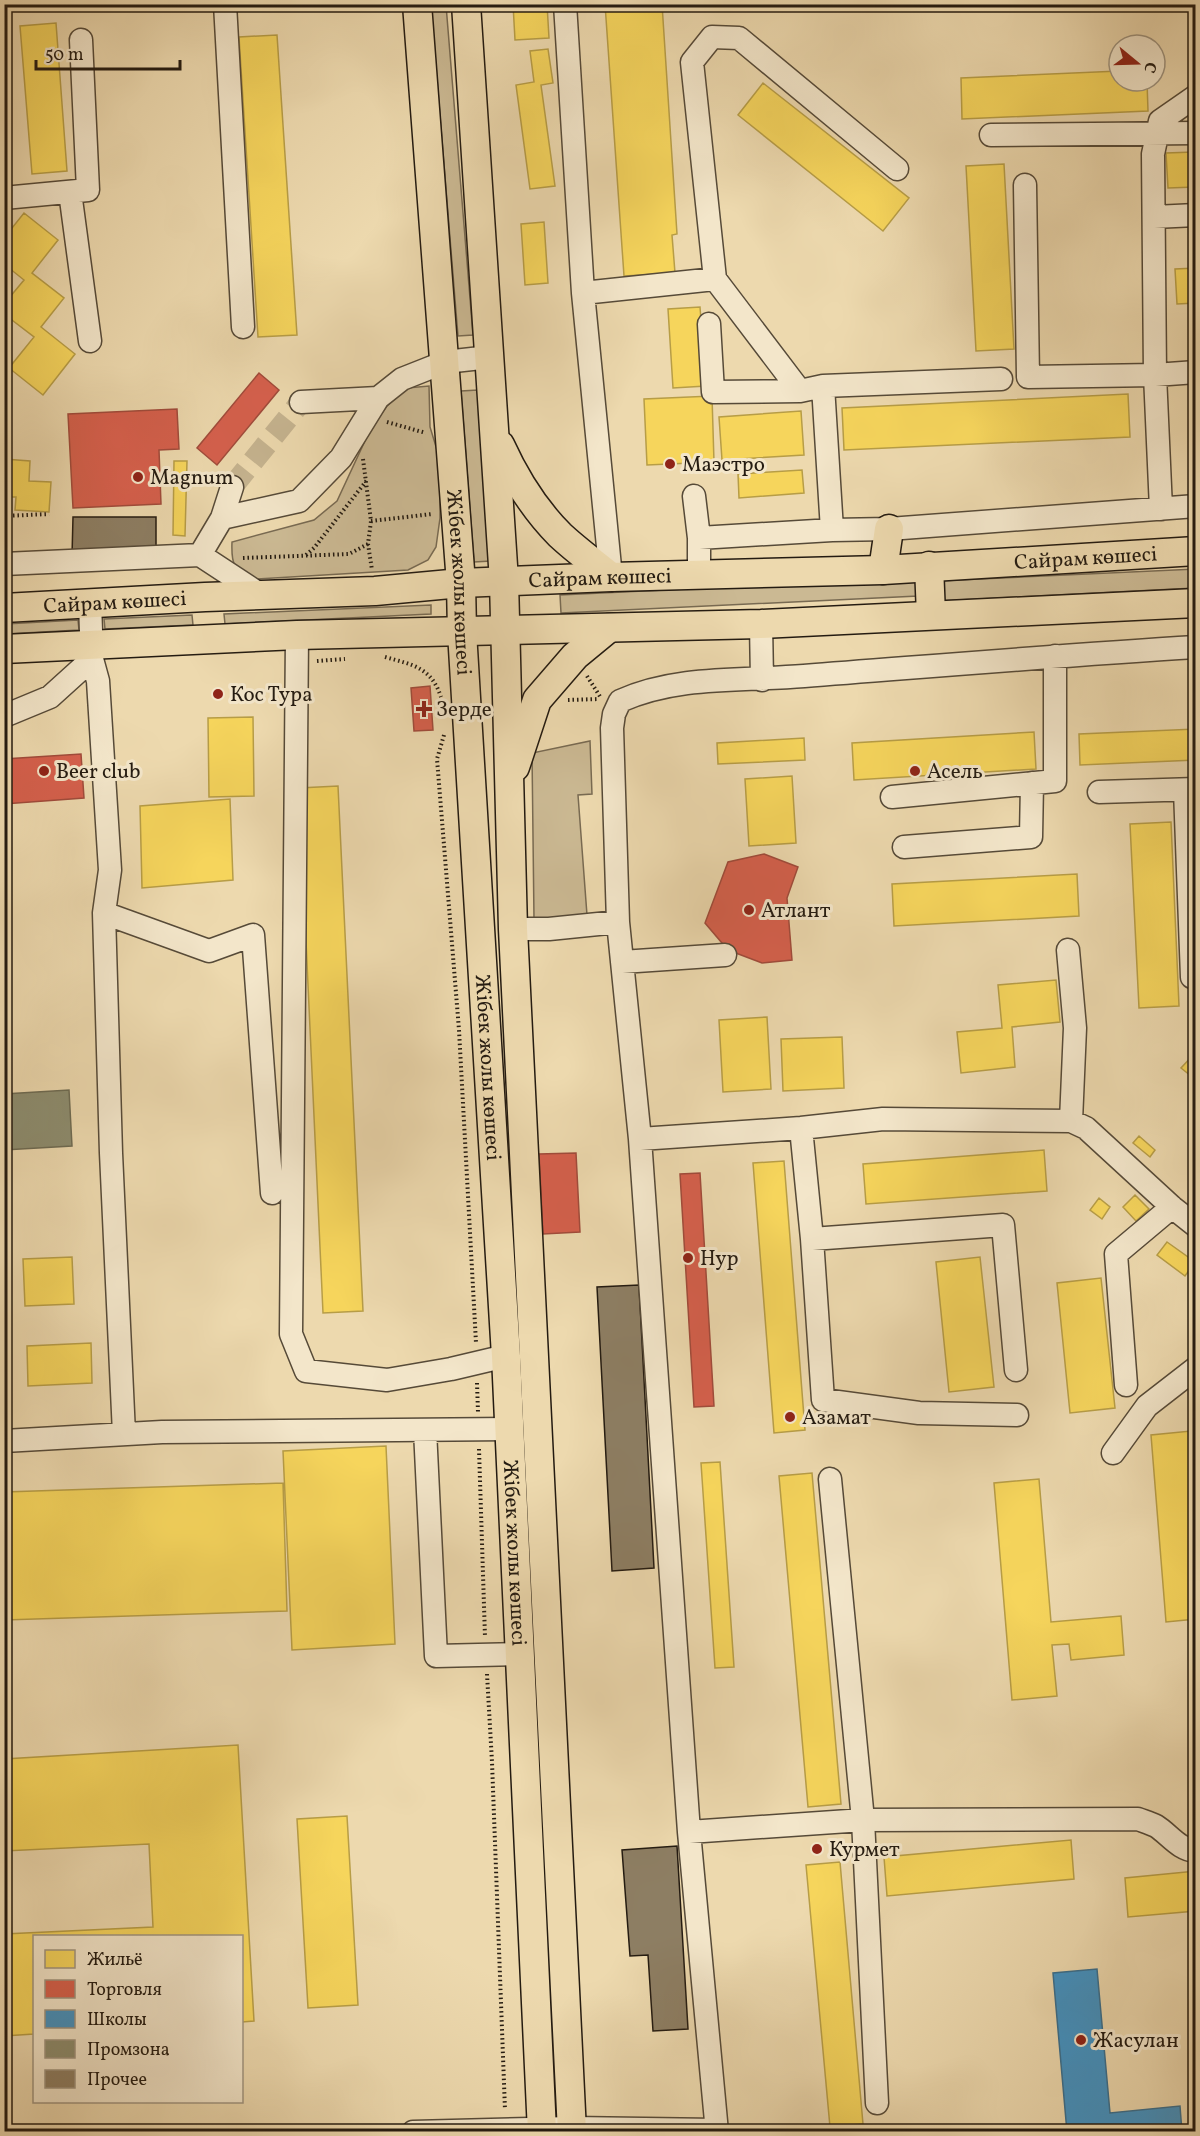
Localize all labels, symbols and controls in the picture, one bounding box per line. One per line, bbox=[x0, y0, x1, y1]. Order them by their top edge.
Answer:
scale bar bbox=[36, 33, 180, 71]
north arrow bbox=[1107, 33, 1167, 93]
text: 50 m bbox=[45, 43, 84, 68]
text: С bbox=[1137, 59, 1161, 76]
place label: Маэстро bbox=[682, 451, 765, 480]
marker: Маэстро bbox=[663, 457, 677, 471]
place label: Magnum bbox=[150, 464, 234, 493]
marker: Magnum bbox=[131, 470, 145, 484]
street label: Жібек жолы көшесі bbox=[438, 488, 478, 676]
street label: Сайрам көшесі bbox=[1013, 540, 1158, 578]
street label: Сайрам көшесі bbox=[528, 562, 672, 596]
street label: Сайрам көшесі bbox=[43, 585, 187, 622]
place label: Кос Тура bbox=[230, 681, 313, 710]
marker: Кос Тура bbox=[211, 687, 225, 701]
place label: Зерде bbox=[436, 696, 492, 725]
marker: Зерде bbox=[417, 702, 431, 716]
place label: Beer club bbox=[56, 758, 140, 787]
place label: Асель bbox=[927, 758, 983, 787]
marker: Beer club bbox=[37, 764, 51, 778]
marker: Асель bbox=[908, 764, 922, 778]
place label: Атлант bbox=[761, 897, 831, 926]
marker: Атлант bbox=[742, 903, 756, 917]
street label: Жібек жолы көшесі bbox=[467, 974, 507, 1162]
place label: Нур bbox=[700, 1245, 739, 1274]
marker: Нур bbox=[681, 1251, 695, 1265]
place label: Азамат bbox=[802, 1404, 871, 1433]
marker: Азамат bbox=[783, 1410, 797, 1424]
street label: Жібек жолы көшесі bbox=[495, 1459, 532, 1647]
place label: Курмет bbox=[829, 1836, 900, 1865]
marker: Курмет bbox=[810, 1842, 824, 1856]
legend bbox=[33, 1935, 243, 2103]
text: Жильё bbox=[87, 1948, 143, 1973]
text: Торговля bbox=[87, 1978, 162, 2003]
text: Школы bbox=[87, 2008, 147, 2033]
place label: Жасулан bbox=[1093, 2027, 1179, 2056]
marker: Жасулан bbox=[1074, 2033, 1088, 2047]
text: Промзона bbox=[87, 2038, 170, 2063]
text: Прочее bbox=[87, 2068, 147, 2093]

